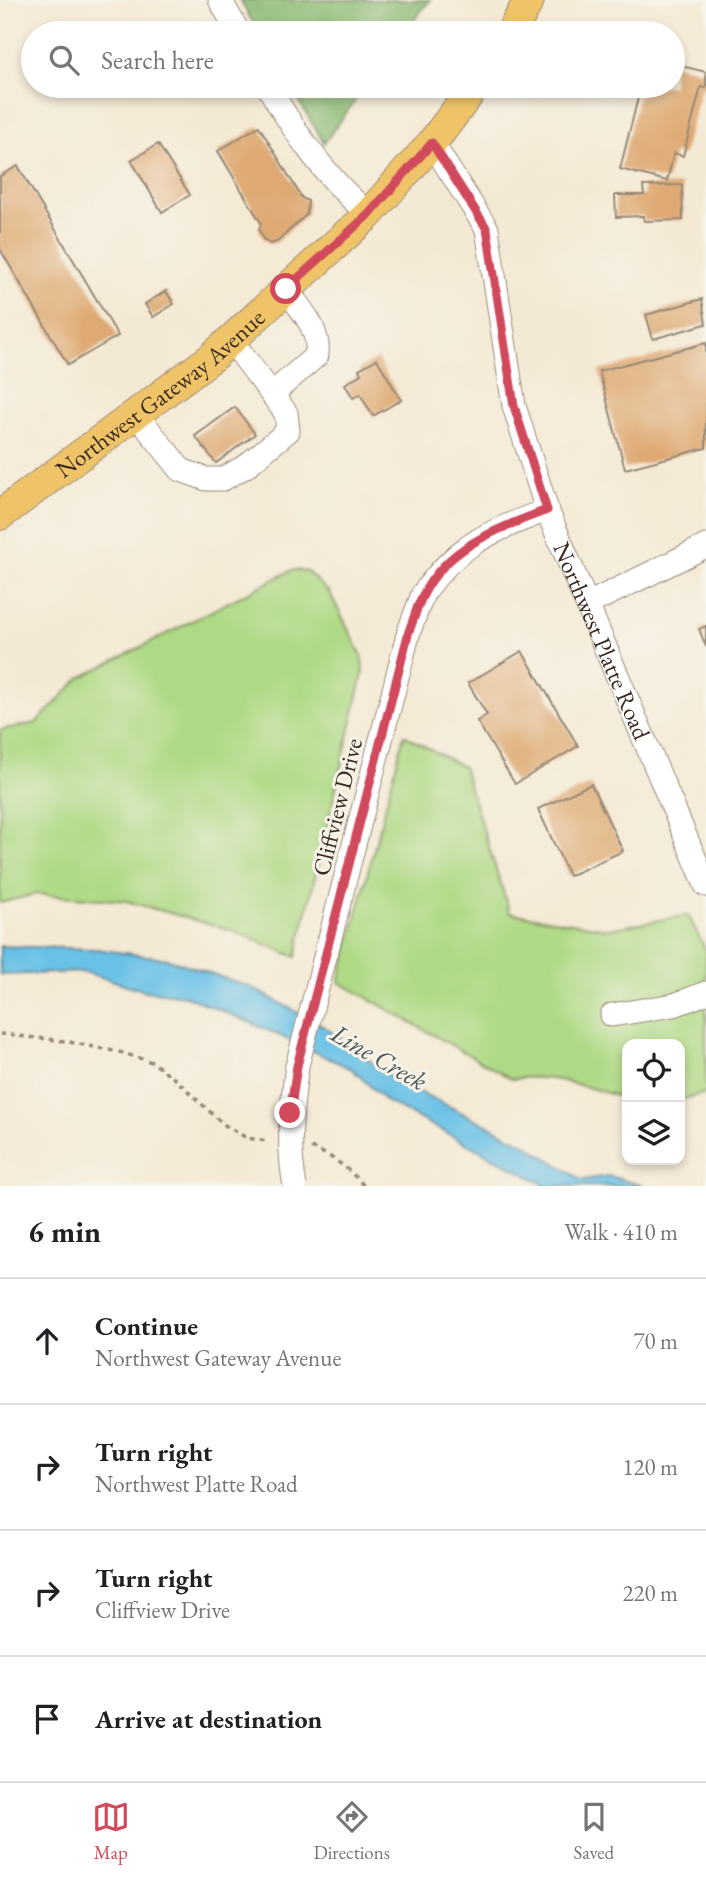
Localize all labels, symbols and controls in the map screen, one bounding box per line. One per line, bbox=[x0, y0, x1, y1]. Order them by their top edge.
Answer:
search box bbox=[21, 21, 685, 98]
icon: search bbox=[45, 41, 83, 79]
text: Search here bbox=[101, 43, 214, 77]
route start bbox=[270, 273, 301, 304]
street label: Northwest Gateway Avenue bbox=[49, 302, 271, 484]
street label: Northwest Platte Road bbox=[547, 537, 658, 745]
street label: Cliffview Drive bbox=[305, 735, 369, 879]
water label: Line Creek bbox=[324, 1015, 433, 1098]
map controls bbox=[622, 1039, 685, 1165]
button: locate bbox=[622, 1039, 685, 1102]
route end bbox=[274, 1097, 305, 1128]
button: layers bbox=[622, 1102, 685, 1165]
text: 6 min bbox=[28, 1212, 101, 1251]
text: Walk · 410 m bbox=[564, 1217, 678, 1247]
text: Continue bbox=[95, 1309, 198, 1343]
icon: ahead bbox=[28, 1322, 66, 1360]
text: 70 m bbox=[633, 1326, 678, 1356]
text: Northwest Gateway Avenue bbox=[95, 1343, 341, 1373]
text: Turn right bbox=[95, 1435, 213, 1469]
icon: right bbox=[28, 1448, 66, 1486]
text: 120 m bbox=[622, 1452, 678, 1482]
text: Northwest Platte Road bbox=[95, 1469, 298, 1499]
text: Turn right bbox=[95, 1561, 213, 1595]
icon: right bbox=[28, 1574, 66, 1612]
text: 220 m bbox=[622, 1578, 678, 1608]
text: Cliffview Drive bbox=[95, 1595, 230, 1625]
icon: arrive bbox=[28, 1700, 66, 1738]
text: Arrive at destination bbox=[95, 1702, 322, 1736]
tab: Map bbox=[92, 1798, 130, 1865]
tab: Directions bbox=[313, 1798, 390, 1865]
tab: Saved bbox=[573, 1798, 614, 1865]

